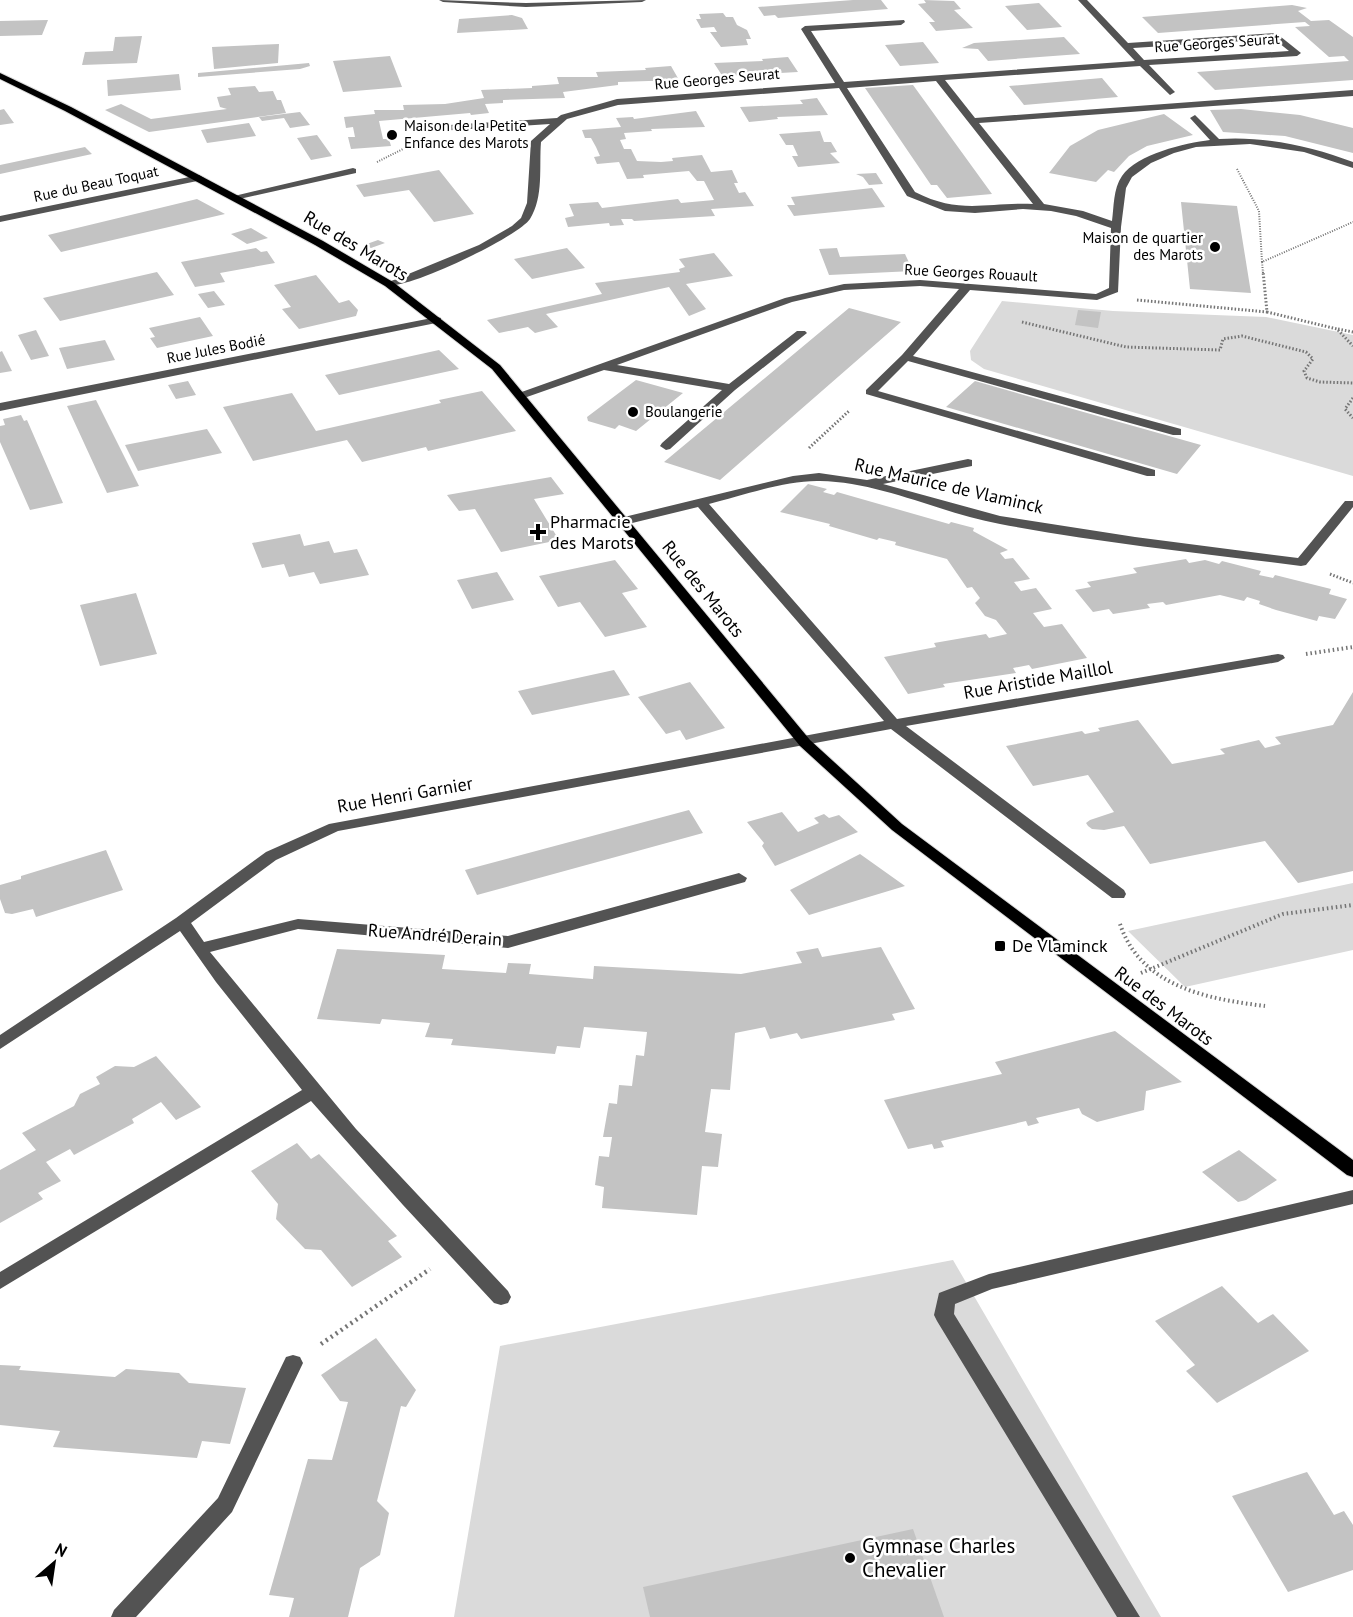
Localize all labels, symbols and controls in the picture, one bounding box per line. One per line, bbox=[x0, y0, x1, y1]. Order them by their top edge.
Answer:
street label: Rue Georges Seurat bbox=[1154, 29, 1280, 56]
street label: Rue Georges Seurat bbox=[654, 64, 780, 93]
place label: Maison de la Petite Enfance des Marots bbox=[404, 116, 529, 152]
marker: Maison de la Petite Enfance des Marots bbox=[385, 128, 399, 142]
street label: Rue du Beau Toquat bbox=[32, 161, 160, 206]
street label: Rue des Marots bbox=[300, 205, 413, 286]
place label: Maison de quartier des Marots bbox=[1082, 228, 1203, 264]
marker: Maison de quartier des Marots bbox=[1208, 240, 1222, 254]
street label: Rue Georges Rouault bbox=[904, 260, 1038, 285]
street label: Rue Jules Bodié bbox=[165, 330, 267, 367]
place label: Boulangerie bbox=[645, 402, 722, 421]
marker: Boulangerie bbox=[626, 405, 640, 419]
street label: Rue Maurice de Vlaminck bbox=[852, 453, 1046, 519]
place label: Pharmacie des Marots bbox=[550, 510, 634, 554]
marker: Pharmacie des Marots bbox=[531, 525, 545, 539]
street label: Rue des Marots bbox=[657, 536, 749, 642]
street label: Rue Aristide Maillol bbox=[962, 655, 1115, 704]
street label: Rue Henri Garnier bbox=[335, 771, 474, 818]
street label: Rue André Derain bbox=[367, 918, 503, 951]
place label: De Vlaminck bbox=[1012, 934, 1108, 957]
marker: De Vlaminck bbox=[993, 939, 1007, 953]
street label: Rue des Marots bbox=[1110, 961, 1218, 1050]
place label: Gymnase Charles Chevalier bbox=[862, 1532, 1015, 1583]
north arrow bbox=[24, 1533, 84, 1593]
text: N bbox=[52, 1539, 71, 1561]
marker: Gymnase Charles Chevalier bbox=[843, 1551, 857, 1565]

